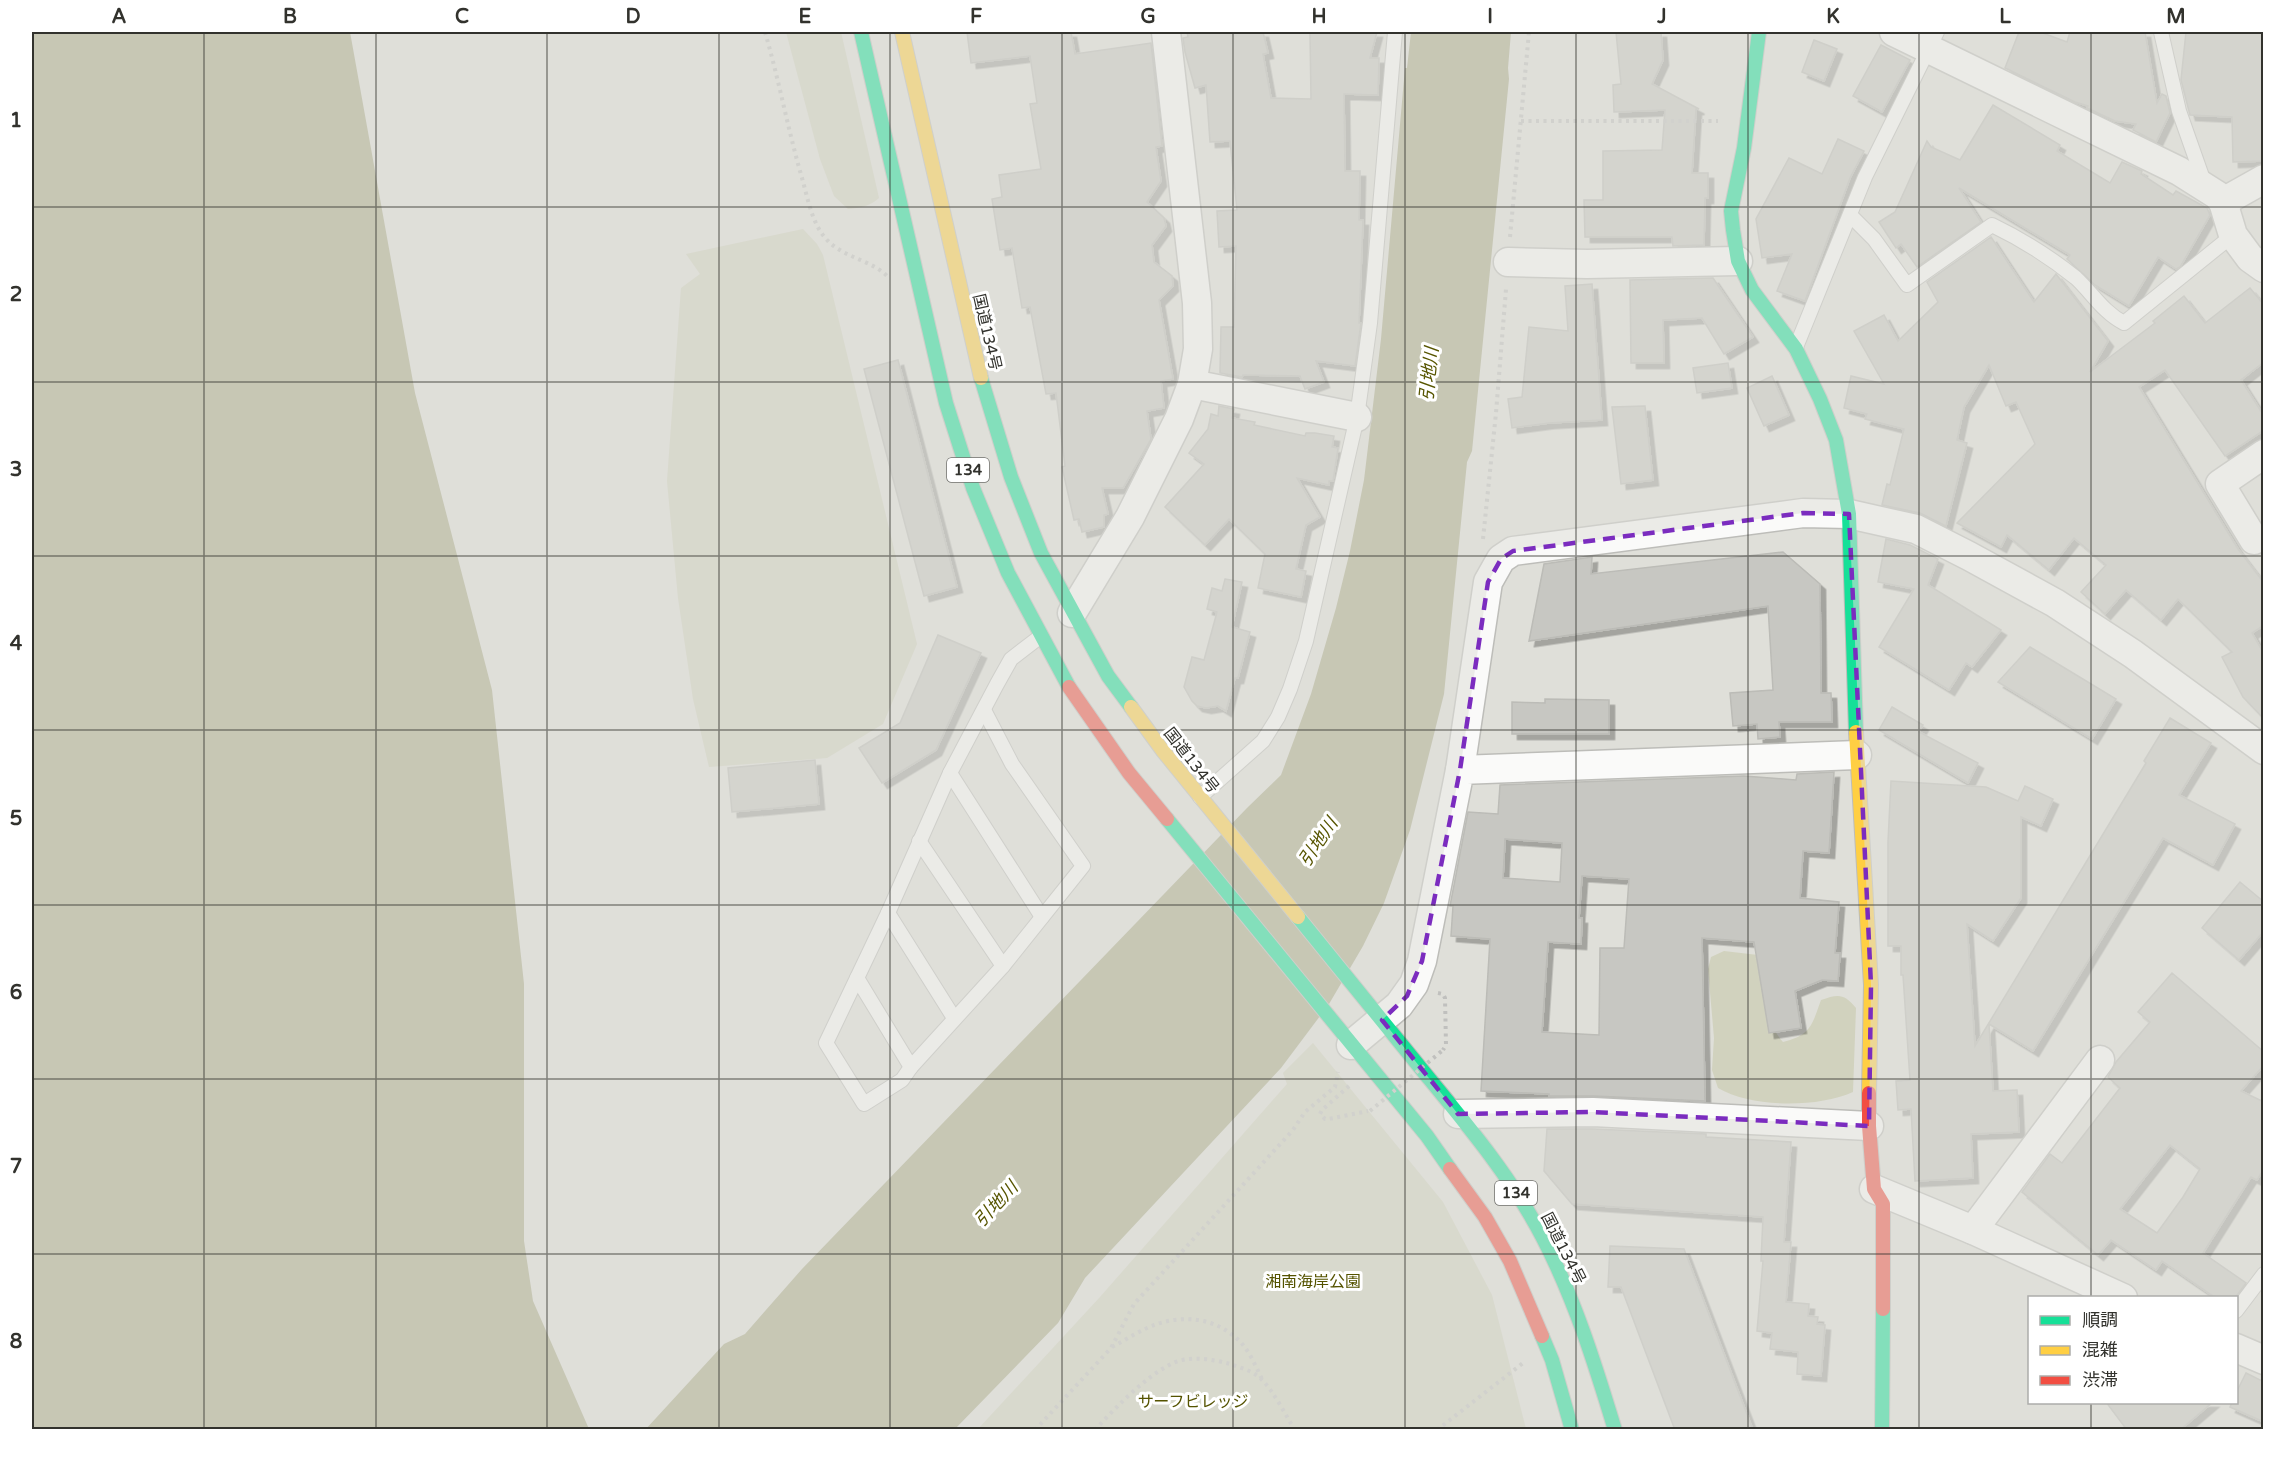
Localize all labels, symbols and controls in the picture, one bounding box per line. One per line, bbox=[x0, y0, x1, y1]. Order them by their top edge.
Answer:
text: A bbox=[112, 5, 127, 29]
text: B bbox=[283, 5, 297, 29]
text: C bbox=[455, 5, 469, 29]
text: D bbox=[625, 5, 641, 29]
text: E bbox=[799, 5, 812, 29]
text: F bbox=[970, 5, 982, 29]
text: G bbox=[1140, 5, 1156, 29]
text: H bbox=[1311, 5, 1327, 29]
text: I bbox=[1487, 5, 1493, 29]
text: J bbox=[1656, 5, 1667, 29]
text: K bbox=[1826, 5, 1840, 29]
text: L bbox=[1999, 5, 2011, 29]
text: M bbox=[2166, 5, 2186, 29]
text: 1 bbox=[10, 109, 22, 133]
text: 2 bbox=[10, 283, 22, 307]
street label: 国道134号 bbox=[968, 292, 1006, 373]
water label: 引地川 bbox=[1415, 344, 1443, 402]
text: 3 bbox=[10, 458, 22, 482]
road number: 134 bbox=[947, 458, 989, 482]
text: 4 bbox=[10, 632, 23, 656]
street label: 国道134号 bbox=[1159, 724, 1223, 798]
text: 5 bbox=[10, 807, 22, 831]
water label: 引地川 bbox=[1294, 812, 1343, 871]
text: 6 bbox=[10, 981, 22, 1005]
text: 7 bbox=[10, 1155, 22, 1179]
water label: 引地川 bbox=[970, 1175, 1024, 1231]
road number: 134 bbox=[1495, 1181, 1537, 1205]
street label: 国道134号 bbox=[1536, 1209, 1590, 1288]
park label: 湘南海岸公園 bbox=[1265, 1272, 1361, 1292]
legend bbox=[2028, 1296, 2238, 1404]
text: 順調 bbox=[2082, 1309, 2118, 1331]
text: 8 bbox=[10, 1330, 22, 1354]
text: 混雑 bbox=[2082, 1339, 2118, 1361]
text: 渋滞 bbox=[2082, 1369, 2118, 1391]
park label: サーフビレッジ bbox=[1137, 1392, 1249, 1412]

